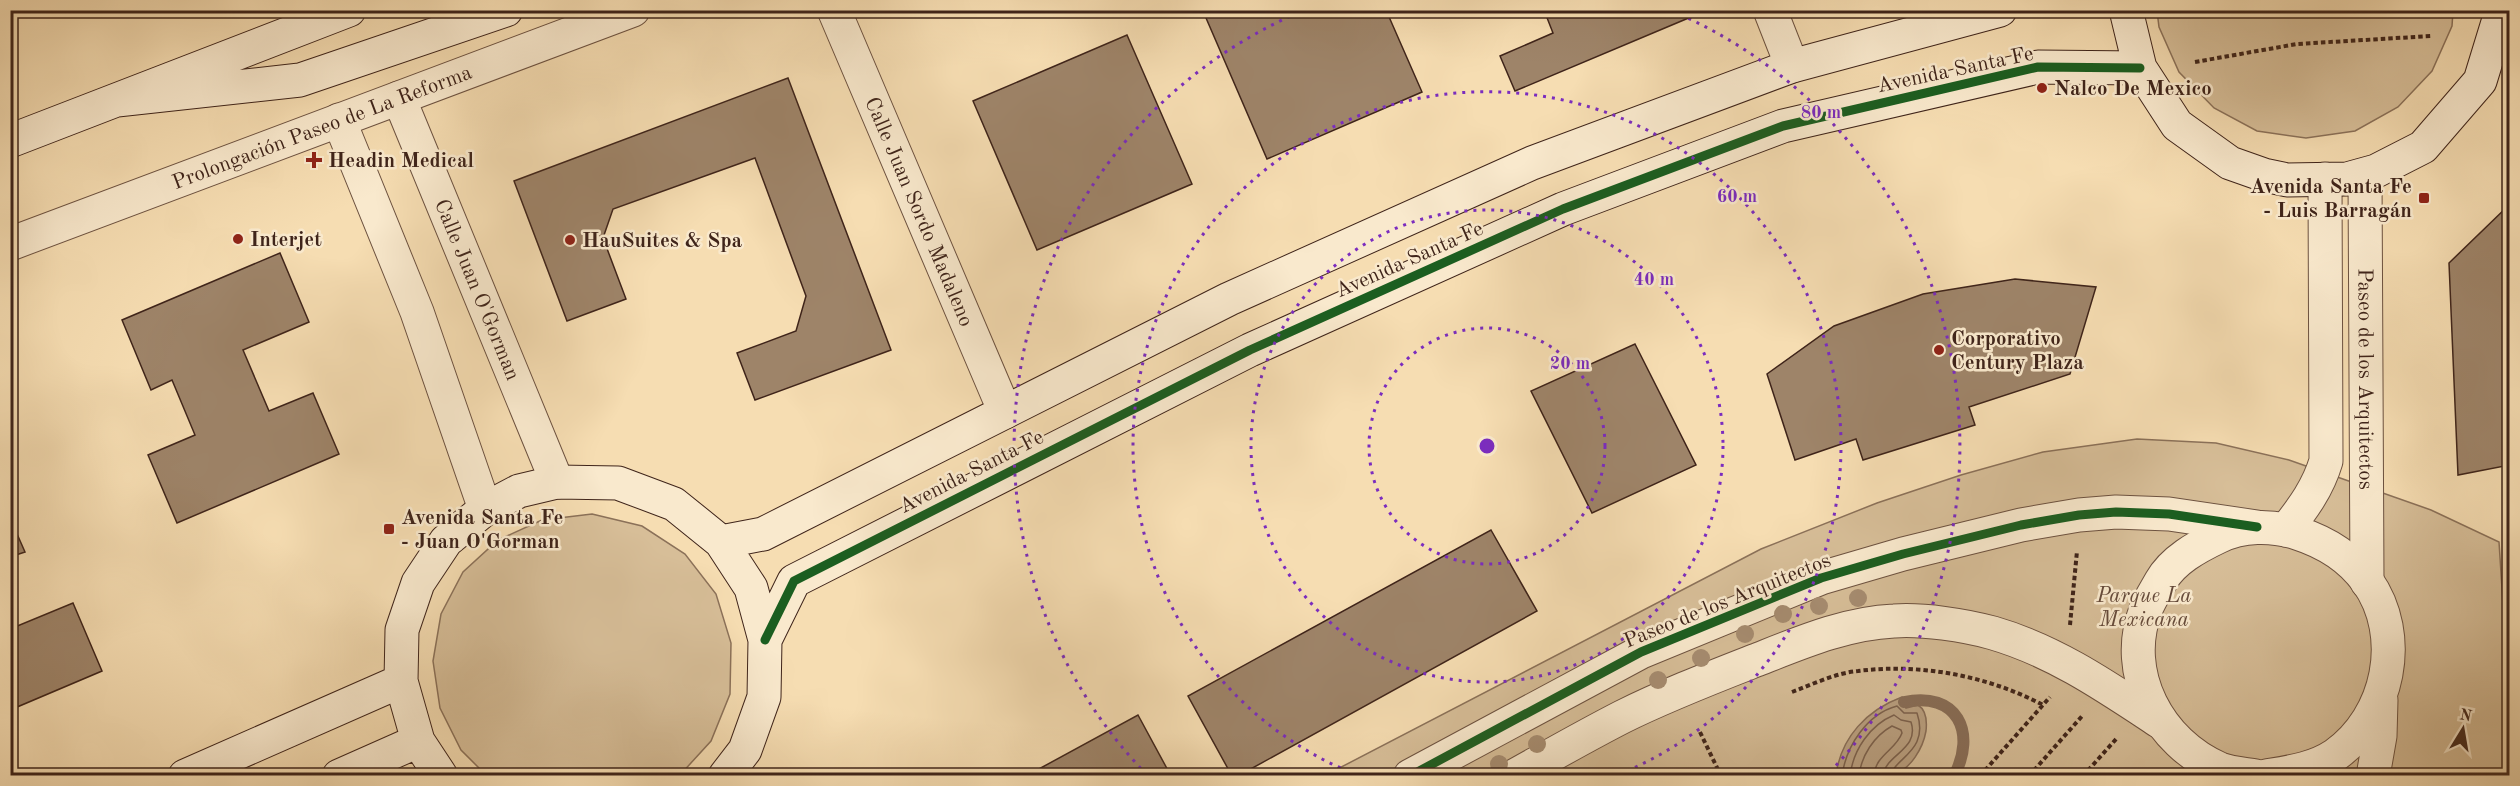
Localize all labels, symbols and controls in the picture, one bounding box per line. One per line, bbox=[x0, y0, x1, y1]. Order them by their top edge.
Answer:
street label: Avenida Santa Fe bbox=[1875, 44, 2035, 97]
street label: Prolongación Paseo de La Reforma bbox=[170, 62, 475, 194]
place label: Nalco De Mexico bbox=[2054, 79, 2212, 100]
marker: Nalco De Mexico bbox=[2035, 81, 2049, 95]
street label: Calle Juan Sordo Madaleno bbox=[860, 94, 976, 330]
text: 80 m bbox=[1801, 104, 1841, 122]
marker: Headin Medical bbox=[305, 151, 323, 169]
place label: Headin Medical bbox=[328, 151, 474, 172]
place label: Avenida Santa Fe - Luis Barragán bbox=[2250, 177, 2412, 222]
text: 60 m bbox=[1717, 188, 1757, 206]
marker: Avenida Santa Fe - Luis Barragán bbox=[2417, 191, 2431, 205]
street label: Calle Juan O'Gorman bbox=[430, 196, 523, 384]
street label: Avenida Santa Fe bbox=[1333, 218, 1487, 302]
place label: Interjet bbox=[250, 230, 322, 251]
place label: HauSuites & Spa bbox=[582, 231, 743, 252]
marker: Interjet bbox=[231, 232, 245, 246]
marker: HauSuites & Spa bbox=[563, 233, 577, 247]
street label: Paseo de los Arquitectos bbox=[2353, 268, 2376, 490]
text: 40 m bbox=[1634, 271, 1674, 289]
place label: Corporativo Century Plaza bbox=[1951, 329, 2084, 374]
marker: Corporativo Century Plaza bbox=[1932, 343, 1946, 357]
text: 20 m bbox=[1550, 355, 1590, 373]
street label: Avenida Santa Fe bbox=[896, 427, 1047, 518]
centre of rings bbox=[1477, 436, 1497, 456]
place label: Avenida Santa Fe - Juan O'Gorman bbox=[401, 508, 563, 553]
marker: Avenida Santa Fe - Juan O'Gorman bbox=[382, 522, 396, 536]
street label: Paseo de los Arquitectos bbox=[1621, 550, 1834, 653]
park label: Parque La Mexicana bbox=[2095, 586, 2192, 631]
north arrow bbox=[2433, 699, 2493, 759]
text: N bbox=[2458, 707, 2474, 725]

